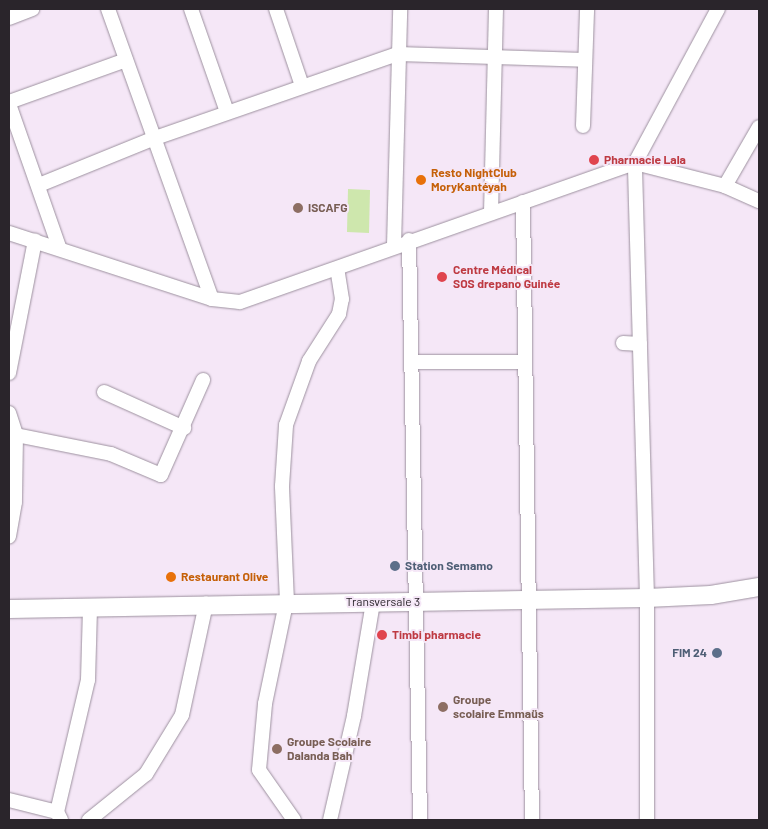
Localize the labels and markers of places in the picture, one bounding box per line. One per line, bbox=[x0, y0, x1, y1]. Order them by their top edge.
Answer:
place label: Pharmacie Lala bbox=[604, 153, 686, 167]
marker: Pharmacie Lala bbox=[588, 154, 600, 166]
place label: Resto NightClub MoryKantéyah bbox=[431, 166, 517, 194]
marker: Resto NightClub MoryKantéyah bbox=[415, 174, 427, 186]
place label: ISCAFG bbox=[308, 201, 348, 215]
marker: ISCAFG bbox=[292, 202, 304, 214]
place label: Centre Médical SOS drepano Guinée bbox=[453, 263, 560, 291]
marker: Centre Médical SOS drepano Guinée bbox=[435, 270, 449, 284]
place label: Station Semamo bbox=[405, 559, 493, 573]
marker: Station Semamo bbox=[389, 560, 401, 572]
place label: Restaurant Olive bbox=[181, 570, 268, 584]
marker: Restaurant Olive bbox=[165, 571, 177, 583]
place label: Timbi pharmacie bbox=[392, 628, 481, 642]
marker: Timbi pharmacie bbox=[376, 629, 388, 641]
place label: FIM 24 bbox=[672, 646, 707, 660]
marker: FIM 24 bbox=[711, 647, 723, 659]
place label: Groupe scolaire Emmaüs bbox=[453, 693, 544, 721]
marker: Groupe scolaire Emmaüs bbox=[437, 701, 449, 713]
place label: Groupe Scolaire Dalanda Bah bbox=[287, 735, 371, 763]
marker: Groupe Scolaire Dalanda Bah bbox=[271, 743, 283, 755]

